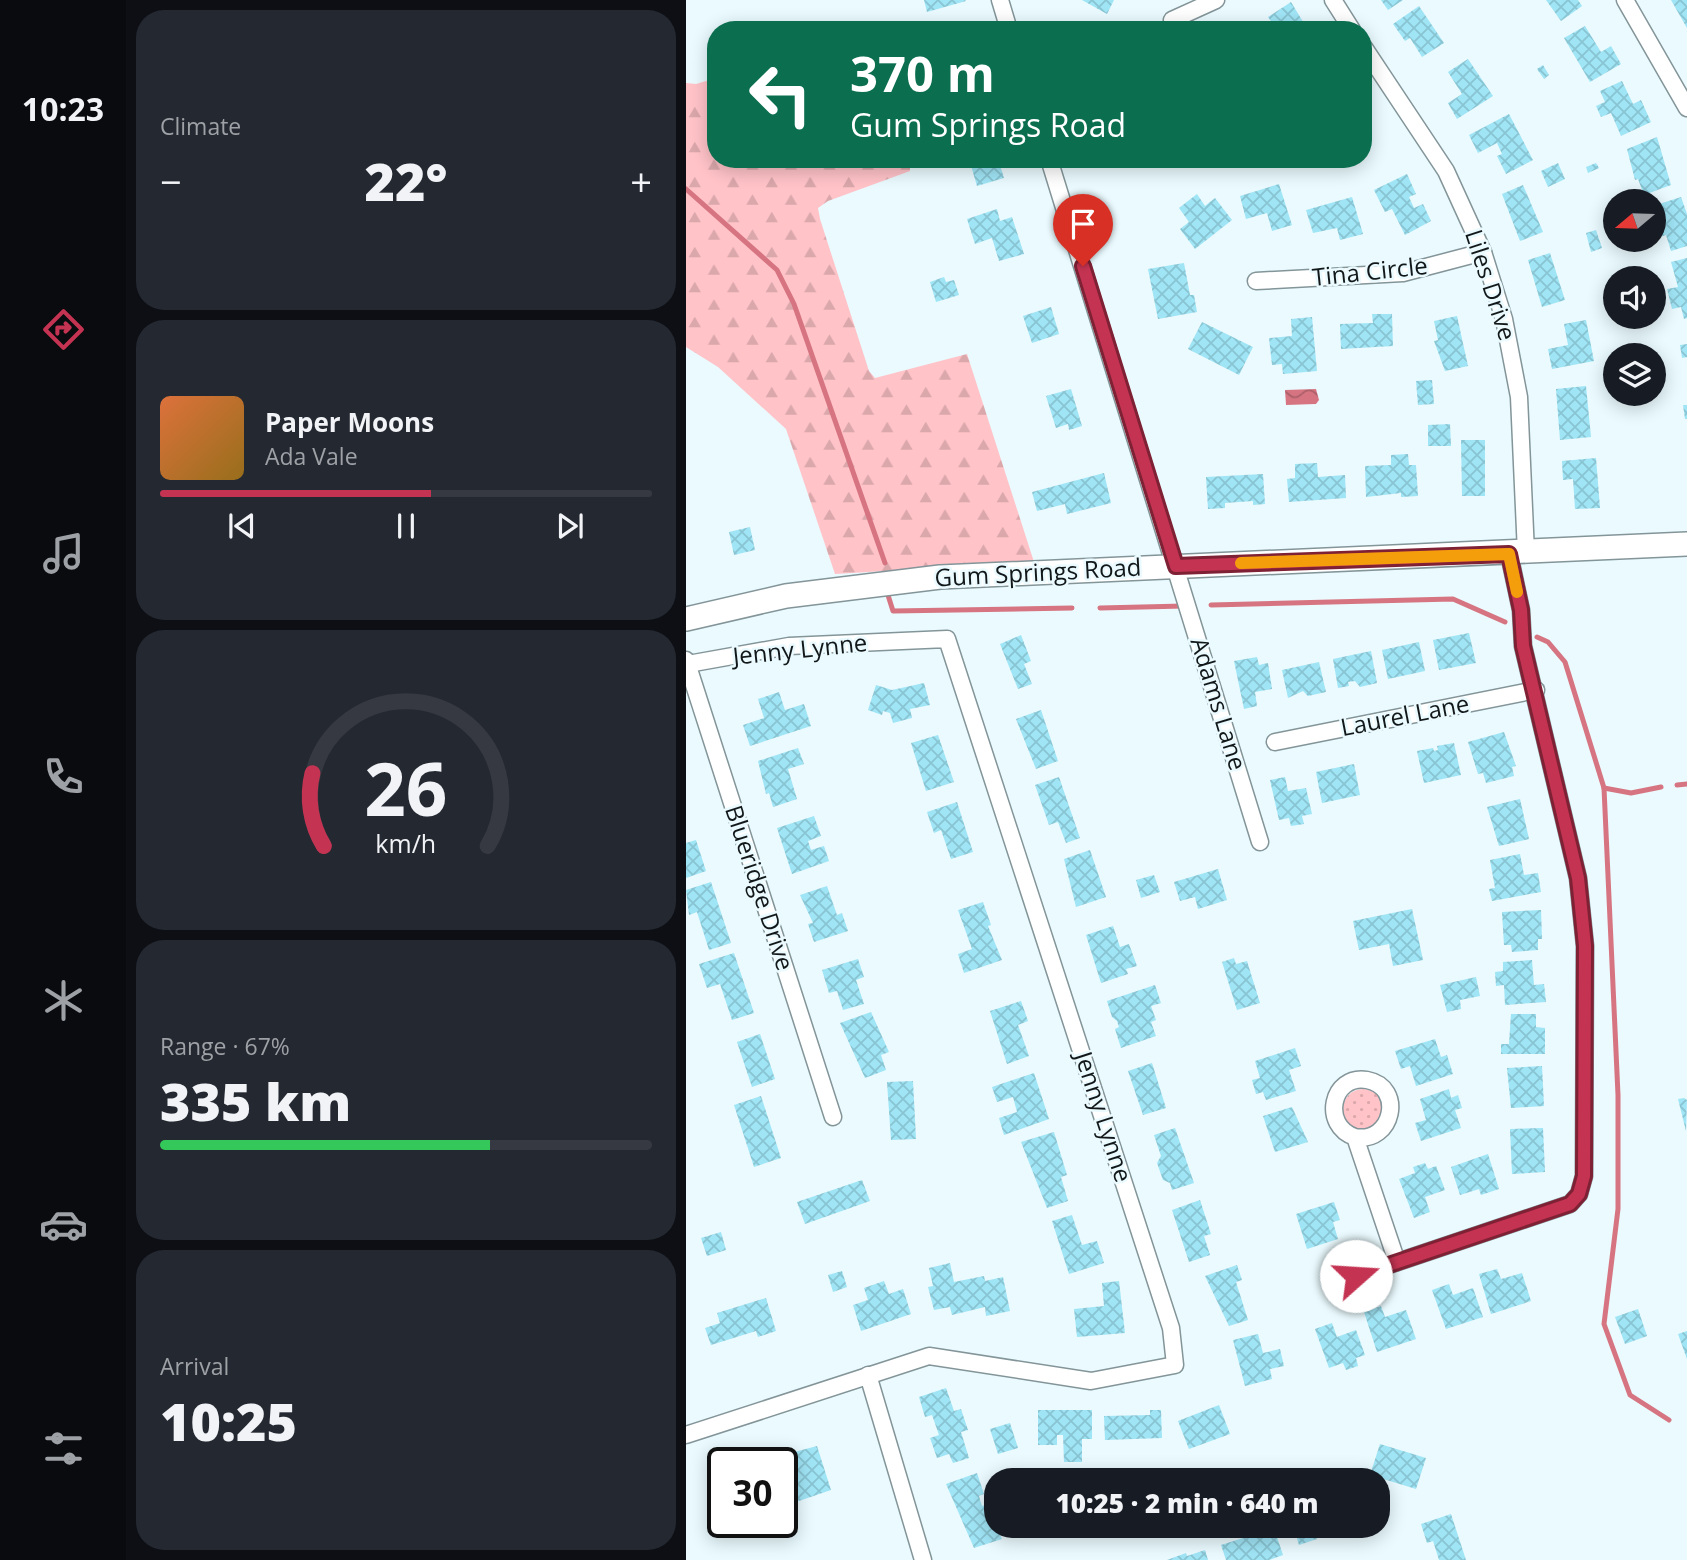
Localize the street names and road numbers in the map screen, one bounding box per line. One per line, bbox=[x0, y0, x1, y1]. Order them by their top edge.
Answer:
street label: Liles Drive bbox=[1458, 225, 1525, 344]
street label: Tina Circle bbox=[1311, 248, 1429, 293]
street label: Gum Springs Road bbox=[934, 550, 1142, 593]
street label: Jenny Lynne bbox=[729, 625, 869, 672]
street label: Adams Lane bbox=[1184, 633, 1255, 774]
street label: Laurel Lane bbox=[1338, 686, 1472, 743]
street label: Blueridge Drive bbox=[718, 801, 803, 974]
street label: Jenny Lynne bbox=[1067, 1045, 1141, 1186]

